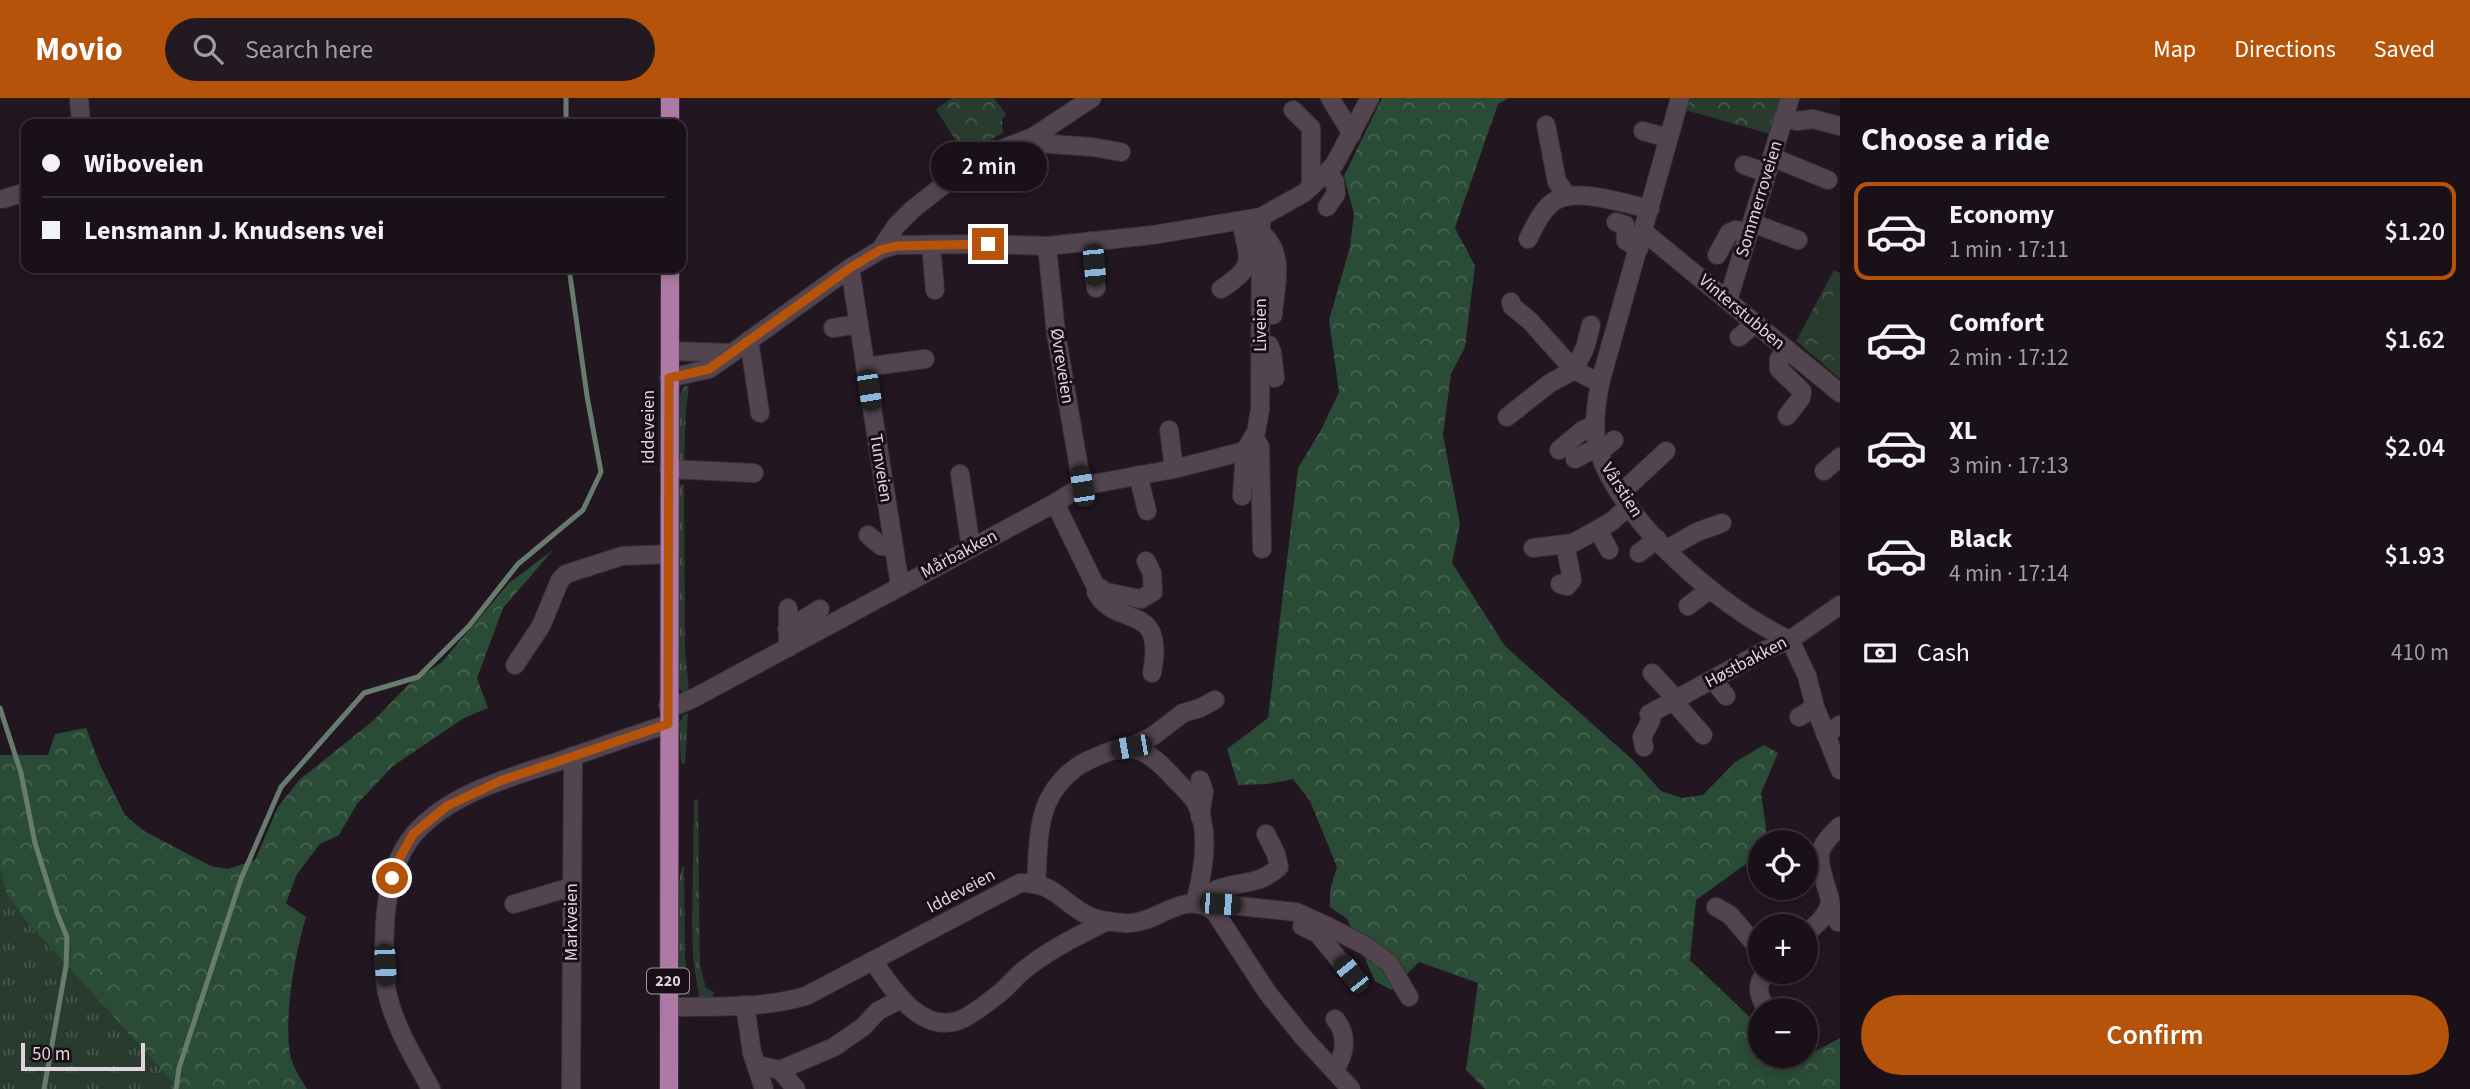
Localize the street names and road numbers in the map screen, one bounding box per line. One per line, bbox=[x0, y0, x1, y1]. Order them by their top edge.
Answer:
street label: Sommerroveien bbox=[1729, 138, 1789, 260]
street label: Vinterstubben bbox=[1693, 268, 1791, 356]
street label: Liveien bbox=[1248, 298, 1273, 352]
street label: Øvreveien bbox=[1044, 327, 1080, 405]
street label: Iddeveien bbox=[636, 390, 661, 464]
street label: Tunveien bbox=[863, 432, 899, 504]
street label: Vårstien bbox=[1595, 458, 1649, 522]
street label: Mårbakken bbox=[916, 523, 1002, 585]
street label: Høstbakken bbox=[1701, 630, 1791, 694]
street label: Iddeveien bbox=[922, 863, 1000, 919]
street label: Markveien bbox=[559, 883, 584, 961]
road number: 220 bbox=[647, 968, 689, 994]

